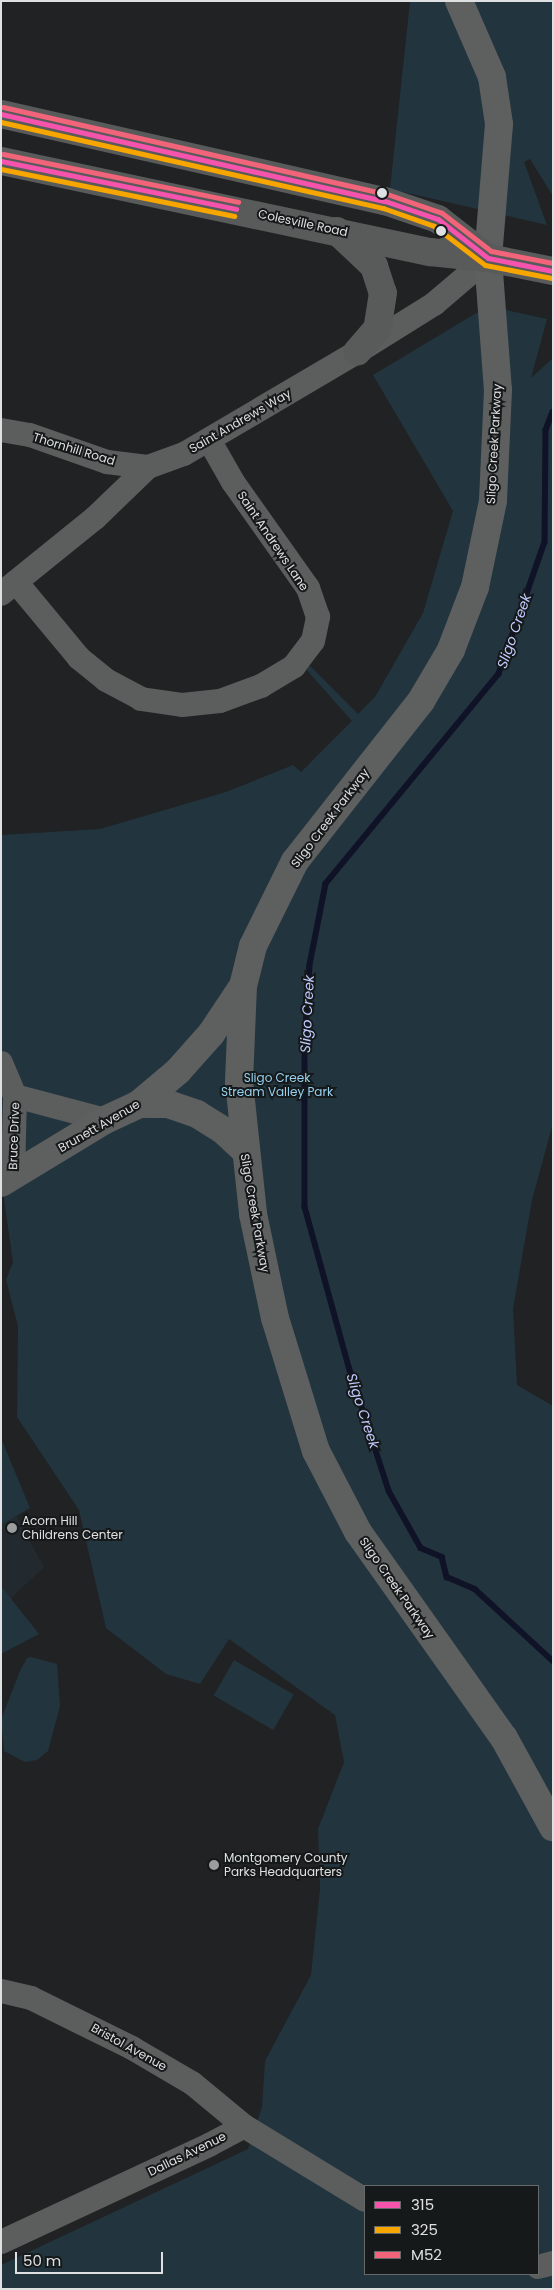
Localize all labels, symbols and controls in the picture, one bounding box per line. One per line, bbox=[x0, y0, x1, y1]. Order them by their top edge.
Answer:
unlabelled marker bbox=[377, 188, 387, 198]
street label: Colesville Road bbox=[257, 206, 349, 240]
unlabelled marker bbox=[436, 226, 446, 236]
street label: Sligo Creek Parkway bbox=[484, 384, 504, 504]
street label: Saint Andrews Way bbox=[187, 386, 293, 456]
street label: Thornhill Road bbox=[31, 430, 117, 468]
street label: Saint Andrews Lane bbox=[234, 489, 312, 593]
water label: Sligo Creek bbox=[493, 591, 535, 671]
street label: Sligo Creek Parkway bbox=[288, 766, 372, 870]
water label: Sligo Creek bbox=[297, 974, 317, 1054]
park label: Sligo Creek Stream Valley Park bbox=[221, 1071, 333, 1099]
street label: Brunett Avenue bbox=[56, 1097, 142, 1155]
street label: Bruce Drive bbox=[6, 1102, 22, 1170]
street label: Sligo Creek Parkway bbox=[237, 1152, 273, 1274]
water label: Sligo Creek bbox=[343, 1371, 383, 1451]
place label: Acorn Hill Childrens Center bbox=[22, 1514, 123, 1542]
marker: Acorn Hill Childrens Center bbox=[6, 1522, 18, 1534]
street label: Sligo Creek Parkway bbox=[357, 1535, 437, 1641]
place label: Montgomery County Parks Headquarters bbox=[224, 1851, 348, 1879]
marker: Montgomery County Parks Headquarters bbox=[208, 1859, 220, 1871]
street label: Bristol Avenue bbox=[89, 2020, 169, 2074]
street label: Dallas Avenue bbox=[146, 2129, 228, 2179]
legend bbox=[364, 2185, 539, 2275]
text: 315 bbox=[411, 2194, 434, 2215]
text: 325 bbox=[411, 2219, 438, 2240]
scale bar bbox=[18, 2242, 165, 2274]
text: M52 bbox=[411, 2244, 442, 2265]
text: 50 m bbox=[23, 2250, 61, 2271]

